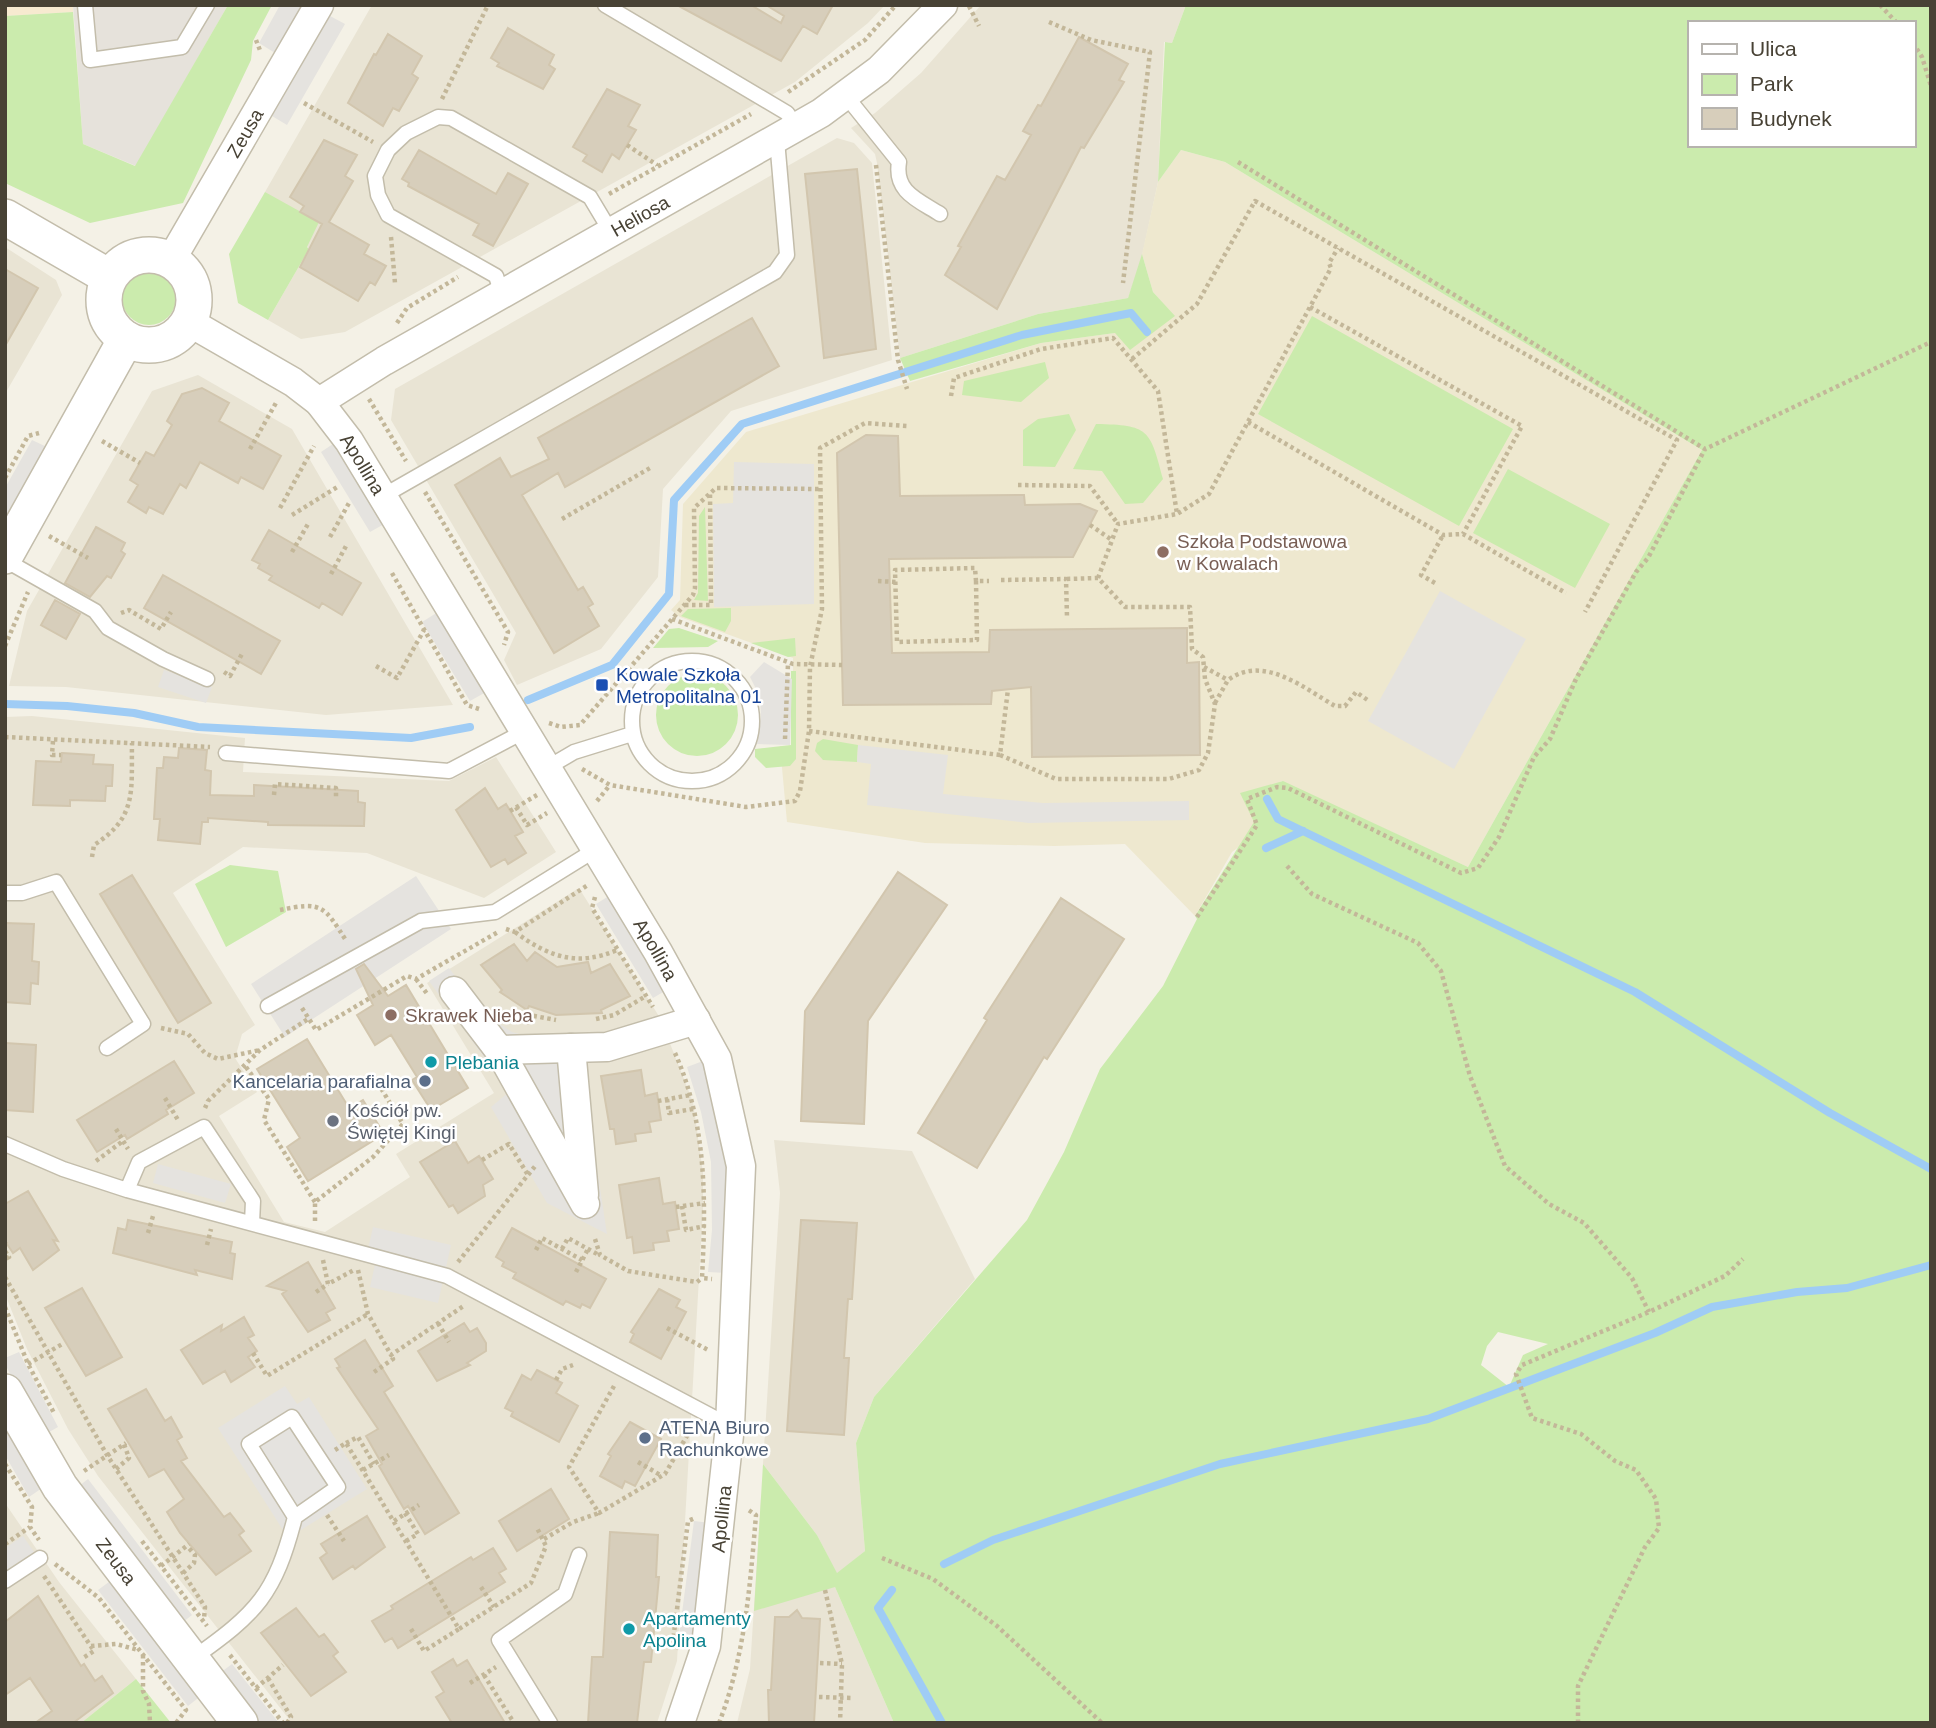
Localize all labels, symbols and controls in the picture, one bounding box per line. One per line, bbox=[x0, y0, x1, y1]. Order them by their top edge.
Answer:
legend bbox=[1688, 21, 1915, 147]
text: Ulica bbox=[1750, 37, 1797, 60]
text: Park bbox=[1750, 72, 1794, 95]
street label: Zeusa bbox=[223, 105, 268, 161]
text: Budynek bbox=[1750, 107, 1832, 130]
street label: Heliosa bbox=[607, 191, 673, 241]
street label: Apollina bbox=[336, 429, 389, 499]
place label: Szkoła Podstawowa w Kowalach bbox=[1176, 531, 1347, 574]
marker: Szkoła Podstawowa w Kowalach bbox=[1155, 544, 1171, 560]
place label: Kowale Szkoła Metropolitalna 01 bbox=[616, 664, 762, 707]
marker: Kowale Szkoła Metropolitalna 01 bbox=[594, 677, 610, 693]
street label: Apollina bbox=[629, 915, 682, 984]
place label: Skrawek Nieba bbox=[405, 1005, 533, 1026]
marker: Skrawek Nieba bbox=[383, 1007, 399, 1023]
place label: Plebania bbox=[445, 1052, 519, 1073]
marker: Plebania bbox=[423, 1054, 439, 1070]
place label: Kancelaria parafialna bbox=[232, 1071, 411, 1092]
marker: Kancelaria parafialna bbox=[417, 1073, 433, 1089]
place label: Kościół pw. Świętej Kingi bbox=[347, 1100, 456, 1143]
marker: Kościół pw. Świętej Kingi bbox=[325, 1113, 341, 1129]
place label: ATENA Biuro Rachunkowe bbox=[659, 1417, 770, 1460]
marker: ATENA Biuro Rachunkowe bbox=[637, 1430, 653, 1446]
street label: Apollina bbox=[708, 1484, 736, 1554]
street label: Zeusa bbox=[92, 1534, 141, 1589]
place label: Apartamenty Apolina bbox=[643, 1608, 751, 1651]
marker: Apartamenty Apolina bbox=[621, 1621, 637, 1637]

